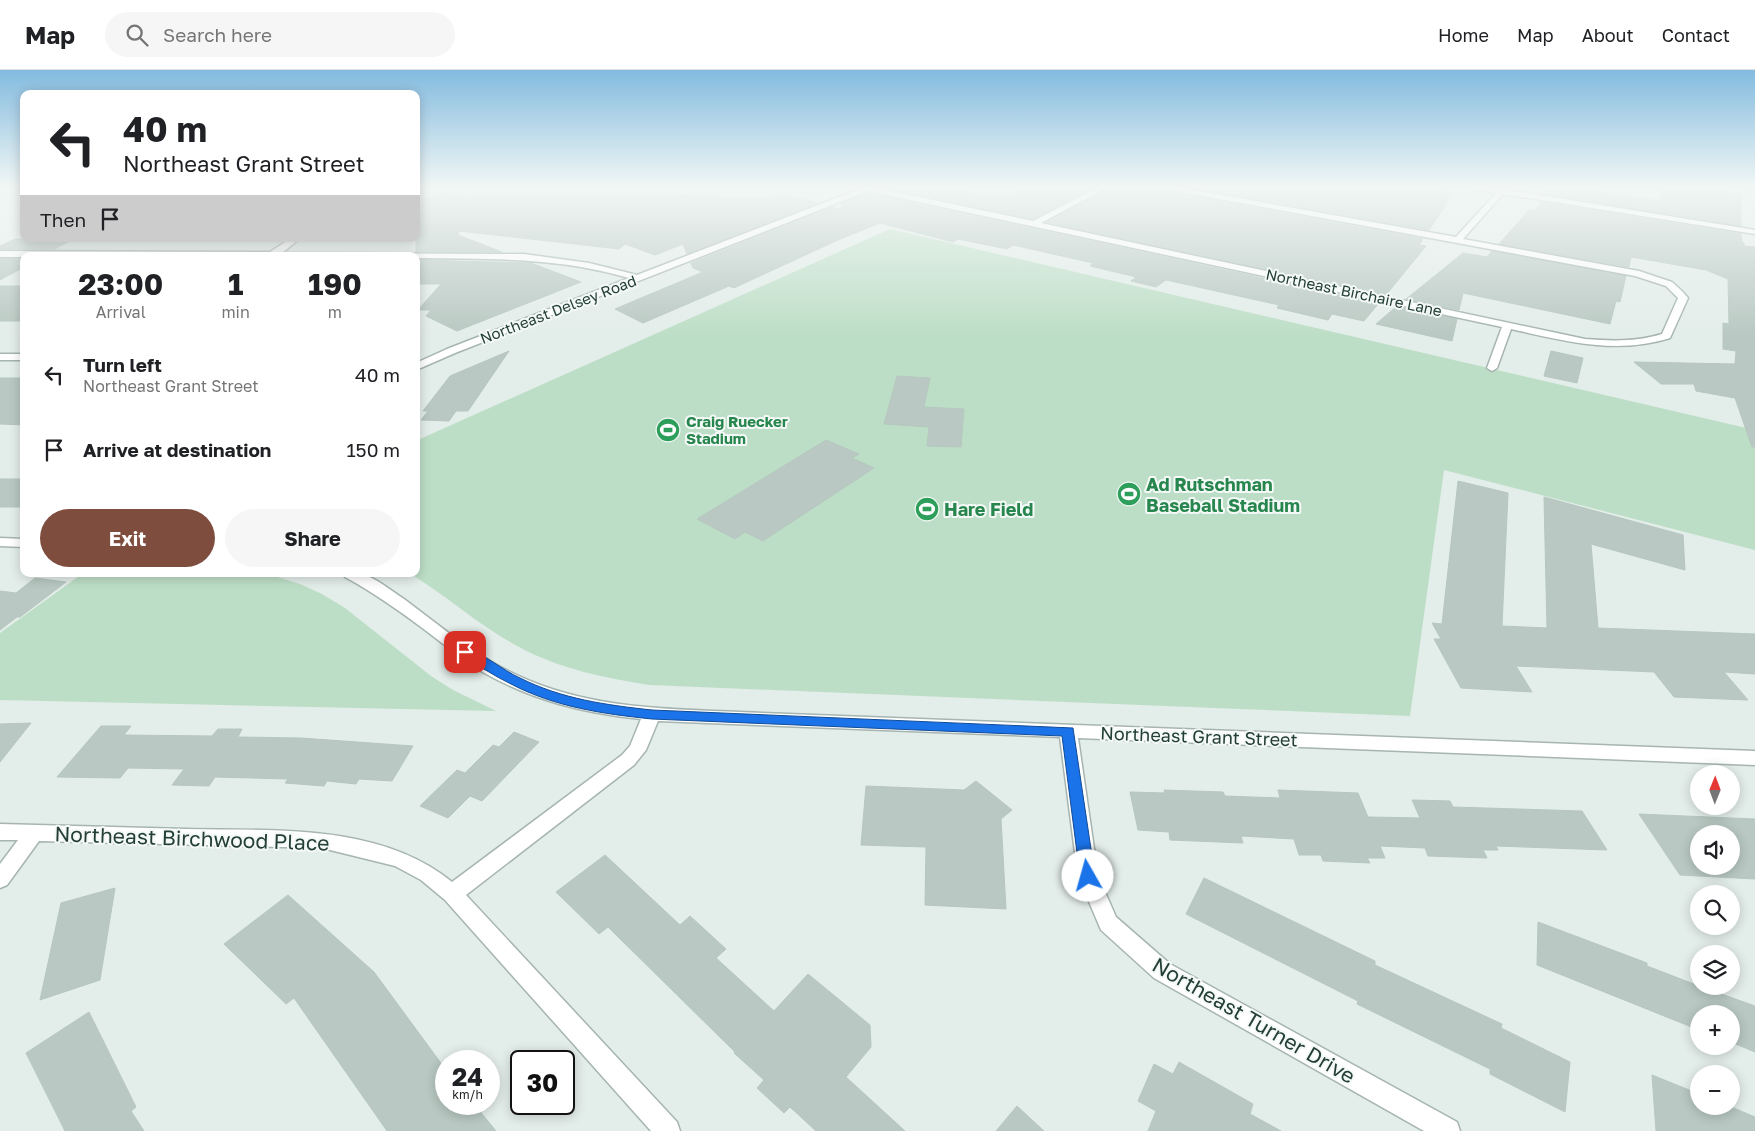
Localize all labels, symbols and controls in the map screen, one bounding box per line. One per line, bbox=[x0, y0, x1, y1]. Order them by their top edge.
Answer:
search box bbox=[105, 12, 455, 57]
text: Map bbox=[25, 20, 75, 49]
icon: search bbox=[123, 21, 151, 49]
text: Search here bbox=[163, 23, 272, 46]
text: Home bbox=[1438, 24, 1489, 46]
text: Map bbox=[1517, 24, 1554, 46]
text: About bbox=[1582, 24, 1634, 46]
text: Contact bbox=[1662, 24, 1730, 46]
text: 40 m bbox=[123, 108, 207, 150]
icon: left bbox=[40, 110, 105, 175]
text: Northeast Grant Street bbox=[123, 150, 364, 177]
icon: arrive bbox=[96, 205, 124, 233]
text: Then bbox=[40, 208, 86, 231]
street label: Northeast Birchaire Lane bbox=[1264, 265, 1444, 320]
text: 23:00 bbox=[78, 266, 163, 302]
text: 1 bbox=[228, 266, 243, 302]
text: 190 bbox=[308, 266, 362, 302]
street label: Northeast Delsey Road bbox=[477, 271, 639, 347]
text: Arrival bbox=[96, 302, 146, 322]
text: min bbox=[221, 302, 250, 322]
text: m bbox=[328, 302, 342, 322]
text: Turn left bbox=[83, 353, 162, 376]
icon: left bbox=[40, 361, 68, 389]
text: 40 m bbox=[355, 363, 400, 386]
text: Northeast Grant Street bbox=[83, 376, 259, 396]
place label: Craig Ruecker Stadium bbox=[686, 412, 788, 447]
sports icon: Craig Ruecker Stadium bbox=[655, 417, 681, 443]
icon: arrive bbox=[40, 436, 68, 464]
text: Arrive at destination bbox=[83, 438, 271, 461]
text: 150 m bbox=[346, 438, 400, 461]
place label: Ad Rutschman Baseball Stadium bbox=[1146, 473, 1300, 516]
sports icon: Ad Rutschman Baseball Stadium bbox=[1116, 481, 1142, 507]
sports icon: Hare Field bbox=[914, 496, 940, 522]
place label: Hare Field bbox=[944, 498, 1033, 520]
button: Exit bbox=[40, 509, 215, 567]
button: Share bbox=[225, 509, 400, 567]
pin bbox=[444, 631, 486, 673]
icon: arrive bbox=[451, 638, 479, 666]
street label: Northeast Grant Street bbox=[1100, 722, 1298, 750]
north arrow bbox=[1690, 765, 1740, 815]
map controls bbox=[1690, 765, 1740, 1115]
street label: Northeast Birchwood Place bbox=[54, 820, 330, 856]
button: sound bbox=[1690, 825, 1740, 875]
position arrow bbox=[1061, 849, 1113, 901]
button: search bbox=[1690, 885, 1740, 935]
button: layers bbox=[1690, 945, 1740, 995]
street label: Northeast Turner Drive bbox=[1148, 951, 1360, 1089]
button: + bbox=[1690, 1005, 1740, 1055]
speed limit sign: 30 bbox=[510, 1050, 575, 1115]
text: 24 bbox=[452, 1061, 483, 1092]
button: − bbox=[1690, 1065, 1740, 1115]
text: km/h bbox=[452, 1087, 483, 1102]

